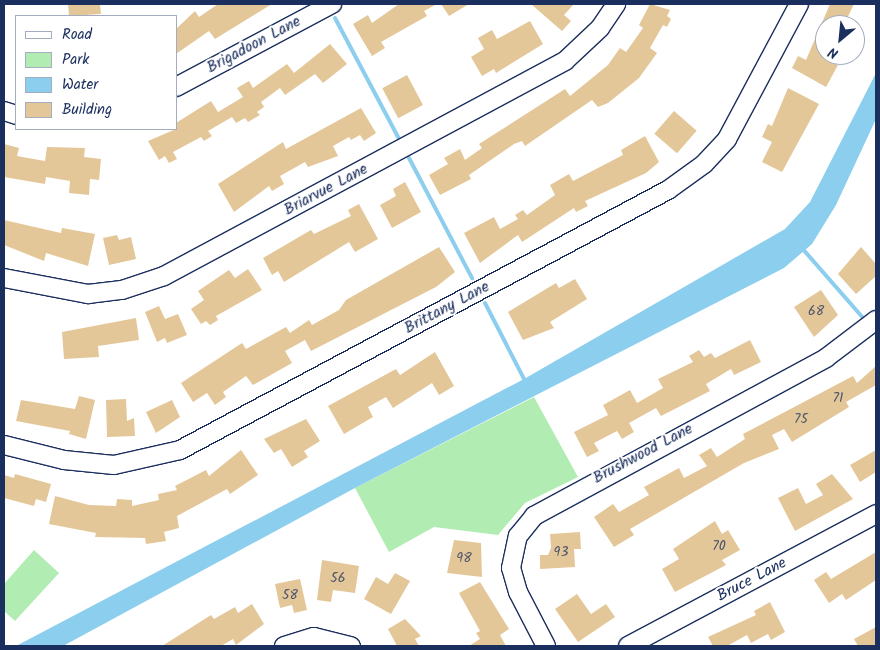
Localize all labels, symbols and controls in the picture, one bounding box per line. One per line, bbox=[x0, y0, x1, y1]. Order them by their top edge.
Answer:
street label: Brigadoon Lane bbox=[204, 12, 304, 78]
legend bbox=[15, 15, 178, 130]
north arrow bbox=[815, 15, 865, 65]
text: Road bbox=[62, 23, 92, 47]
text: N bbox=[824, 41, 842, 64]
text: Park bbox=[62, 48, 89, 72]
text: Water bbox=[62, 73, 98, 97]
text: Building bbox=[62, 98, 112, 122]
street label: Briarvue Lane bbox=[281, 160, 371, 220]
street label: Brittany Lane bbox=[401, 278, 493, 338]
house number: 68 bbox=[808, 303, 824, 319]
house number: 71 bbox=[833, 390, 843, 406]
house number: 75 bbox=[794, 411, 808, 427]
street label: Brushwood Lane bbox=[590, 420, 696, 488]
house number: 70 bbox=[712, 538, 726, 554]
house number: 93 bbox=[554, 544, 568, 560]
house number: 98 bbox=[456, 550, 472, 566]
street label: Bruce Lane bbox=[714, 554, 790, 606]
house number: 56 bbox=[330, 570, 346, 586]
house number: 58 bbox=[282, 587, 298, 603]

